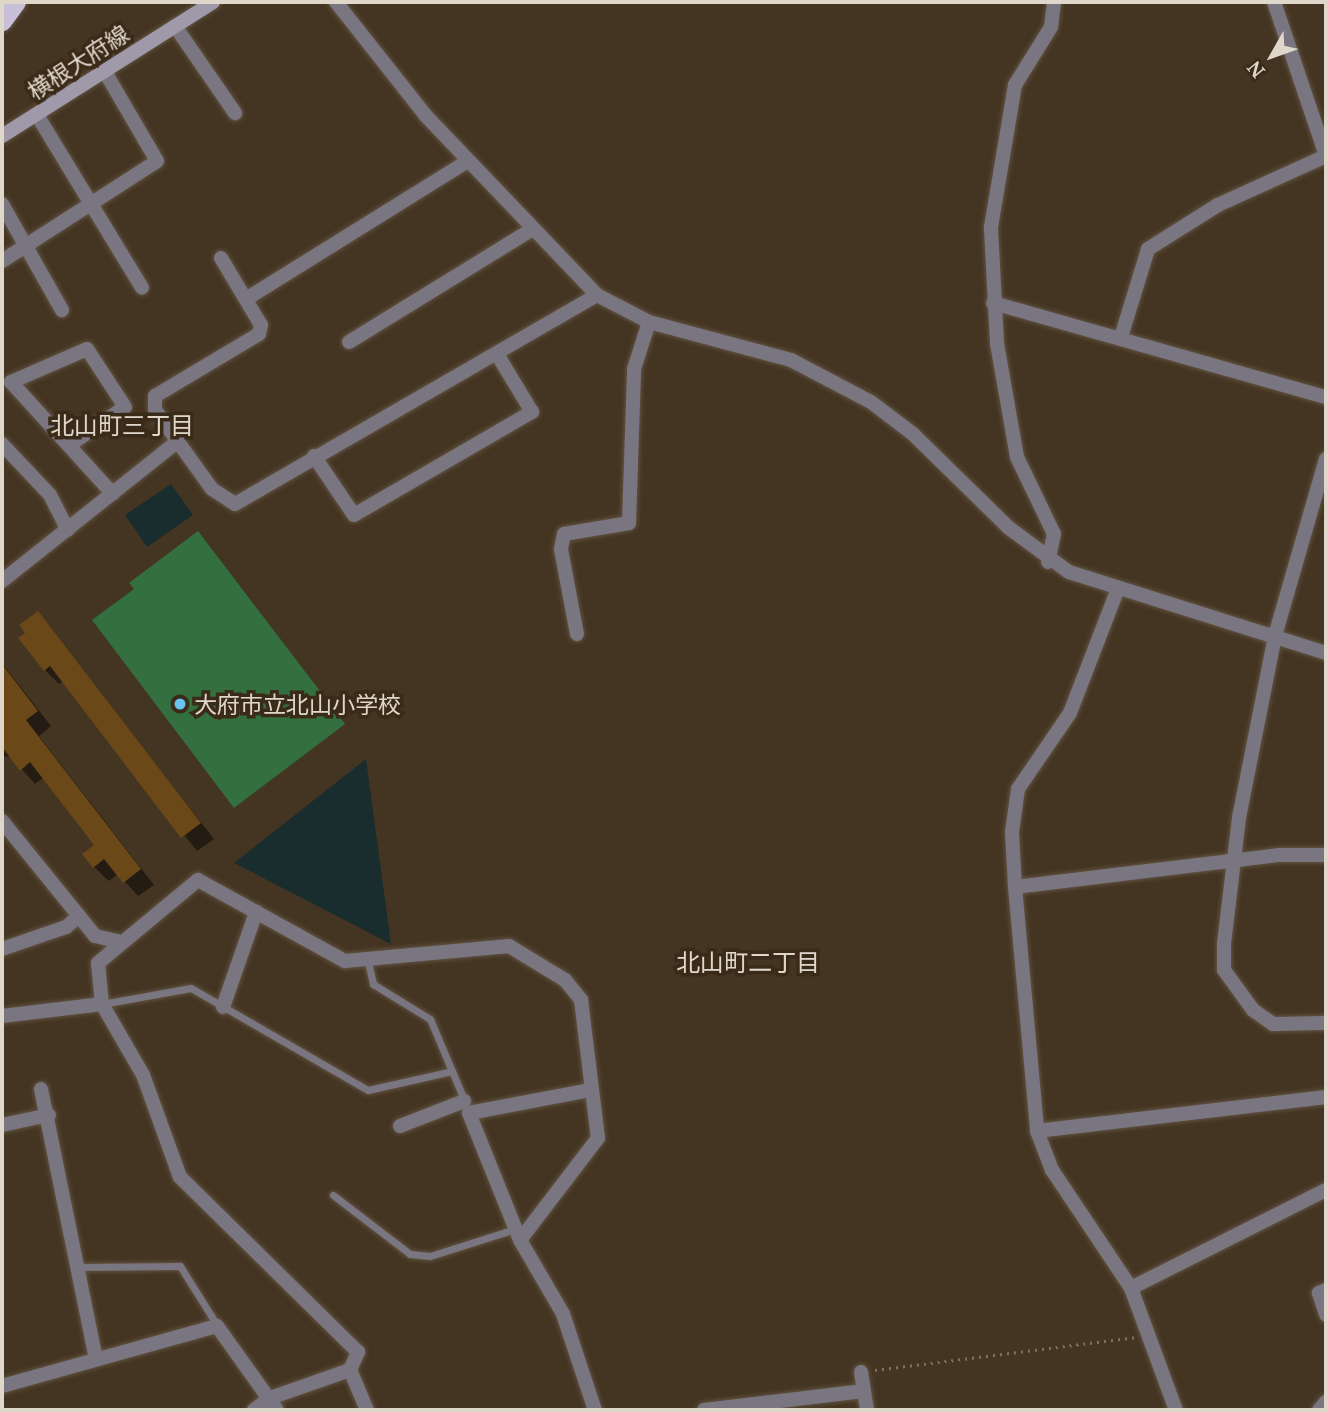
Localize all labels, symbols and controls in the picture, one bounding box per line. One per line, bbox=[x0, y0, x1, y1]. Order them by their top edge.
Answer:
street label: 横根大府線 bbox=[22, 19, 134, 105]
north arrow bbox=[1237, 21, 1307, 91]
text: N bbox=[1241, 55, 1271, 84]
district label: 北山町三丁目 bbox=[50, 411, 194, 439]
place label: 大府市立北山小学校 bbox=[194, 690, 401, 718]
marker: 大府市立北山小学校 bbox=[172, 696, 188, 712]
district label: 北山町二丁目 bbox=[676, 948, 820, 976]

